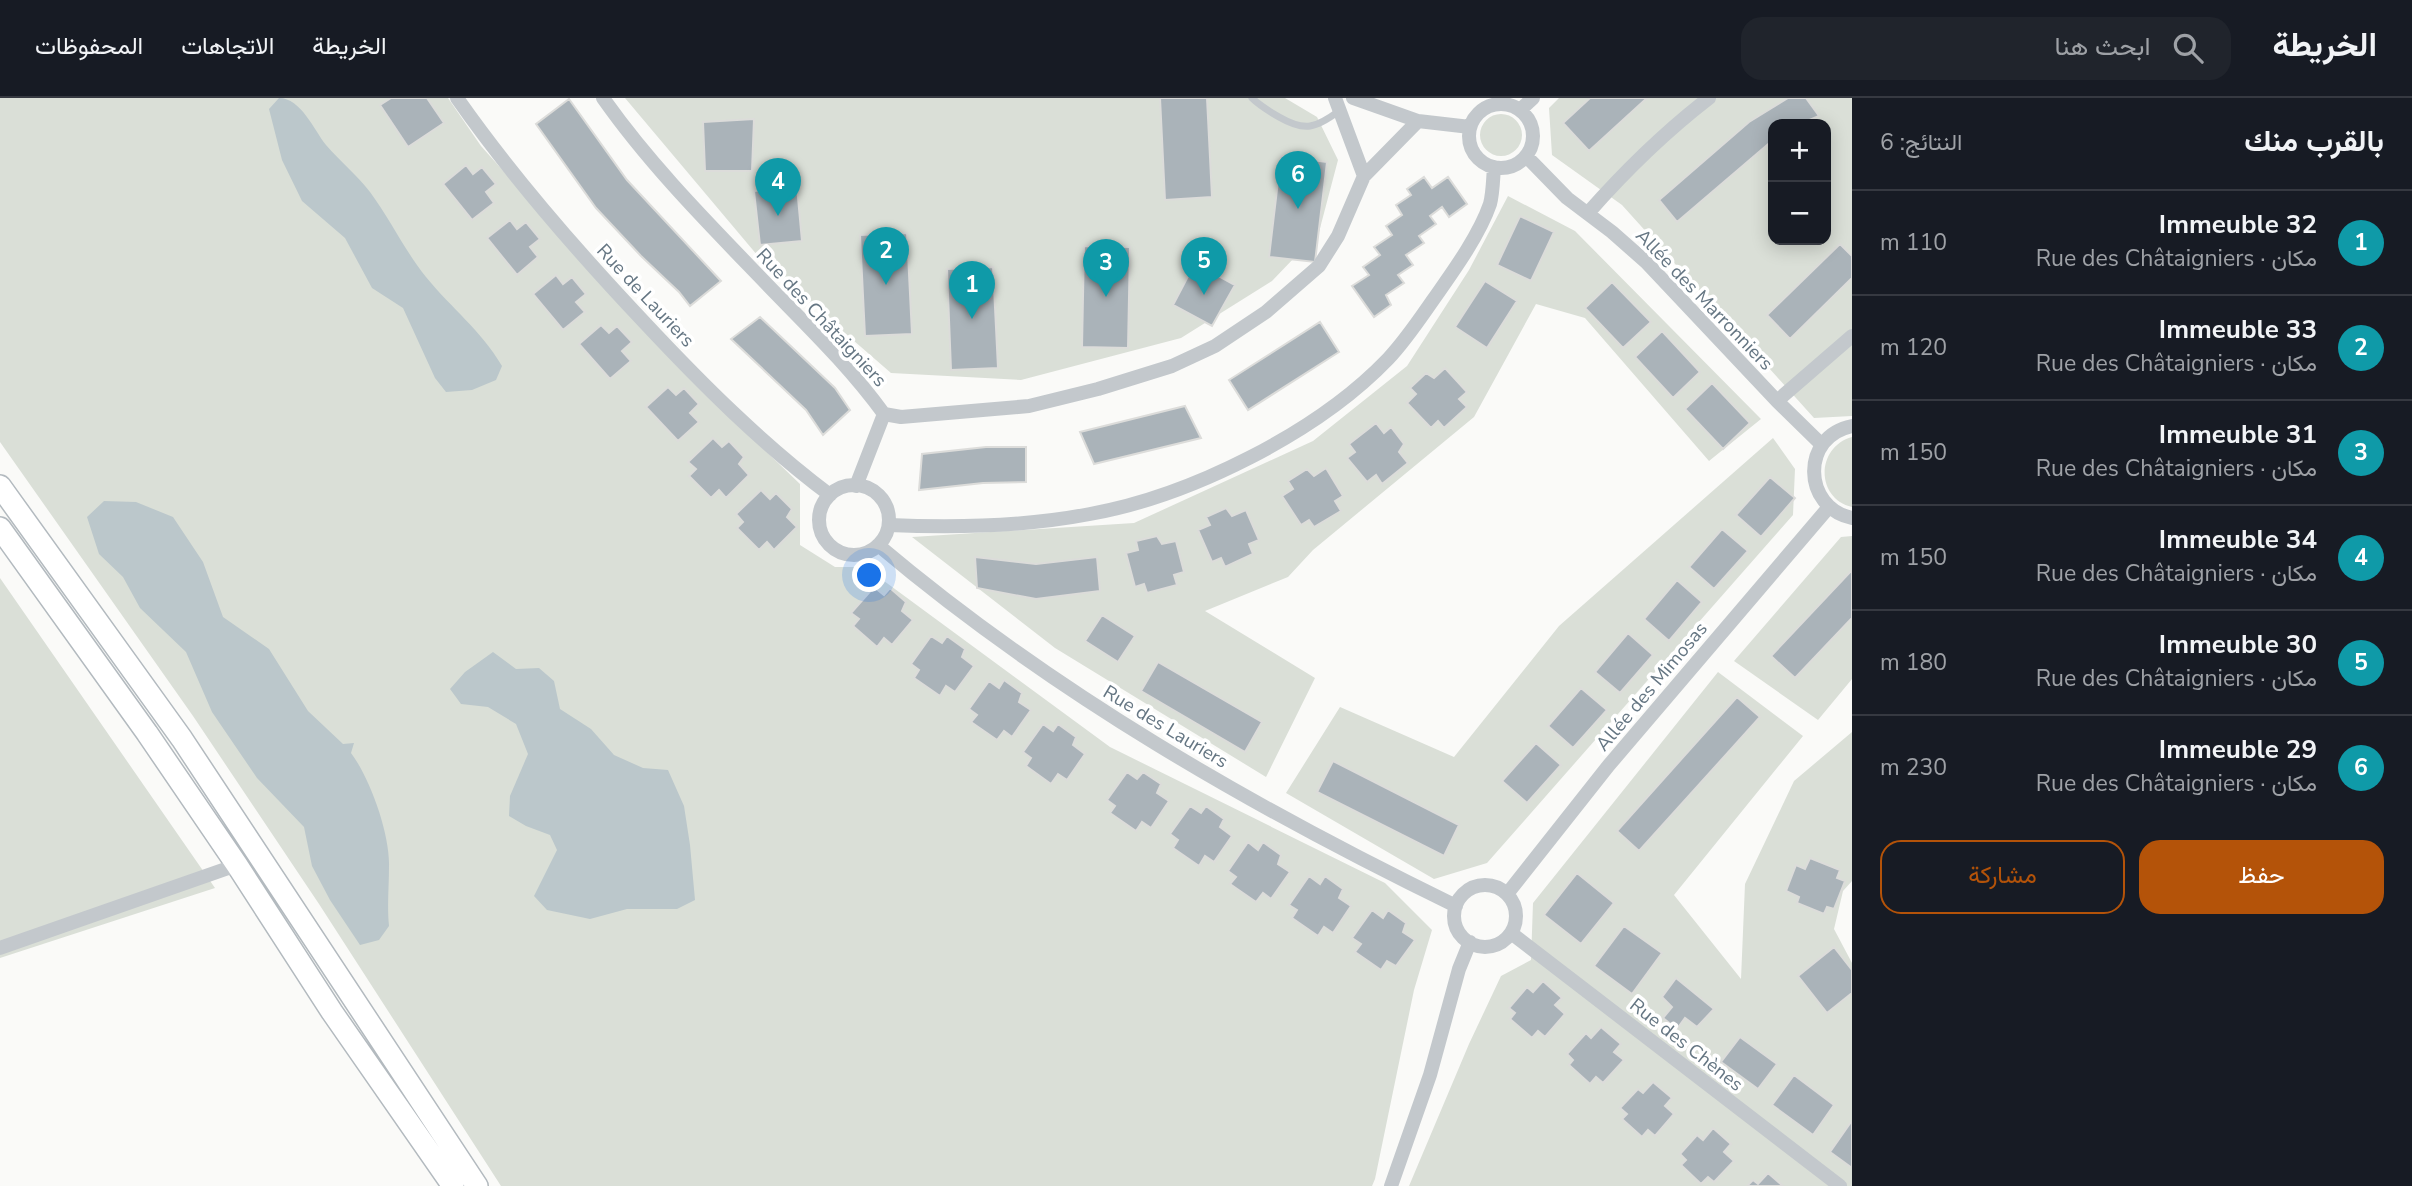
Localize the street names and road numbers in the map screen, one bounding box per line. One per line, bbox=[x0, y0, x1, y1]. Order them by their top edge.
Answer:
street label: Allée des Marronniers bbox=[1630, 223, 1779, 376]
street label: Rue de Lauriers bbox=[591, 238, 700, 353]
street label: Rue des Châtaigniers bbox=[750, 243, 892, 393]
street label: Allée des Mimosas bbox=[1590, 617, 1714, 757]
street label: Rue des Lauriers bbox=[1098, 679, 1233, 775]
street label: Rue des Chènes bbox=[1624, 992, 1748, 1097]

